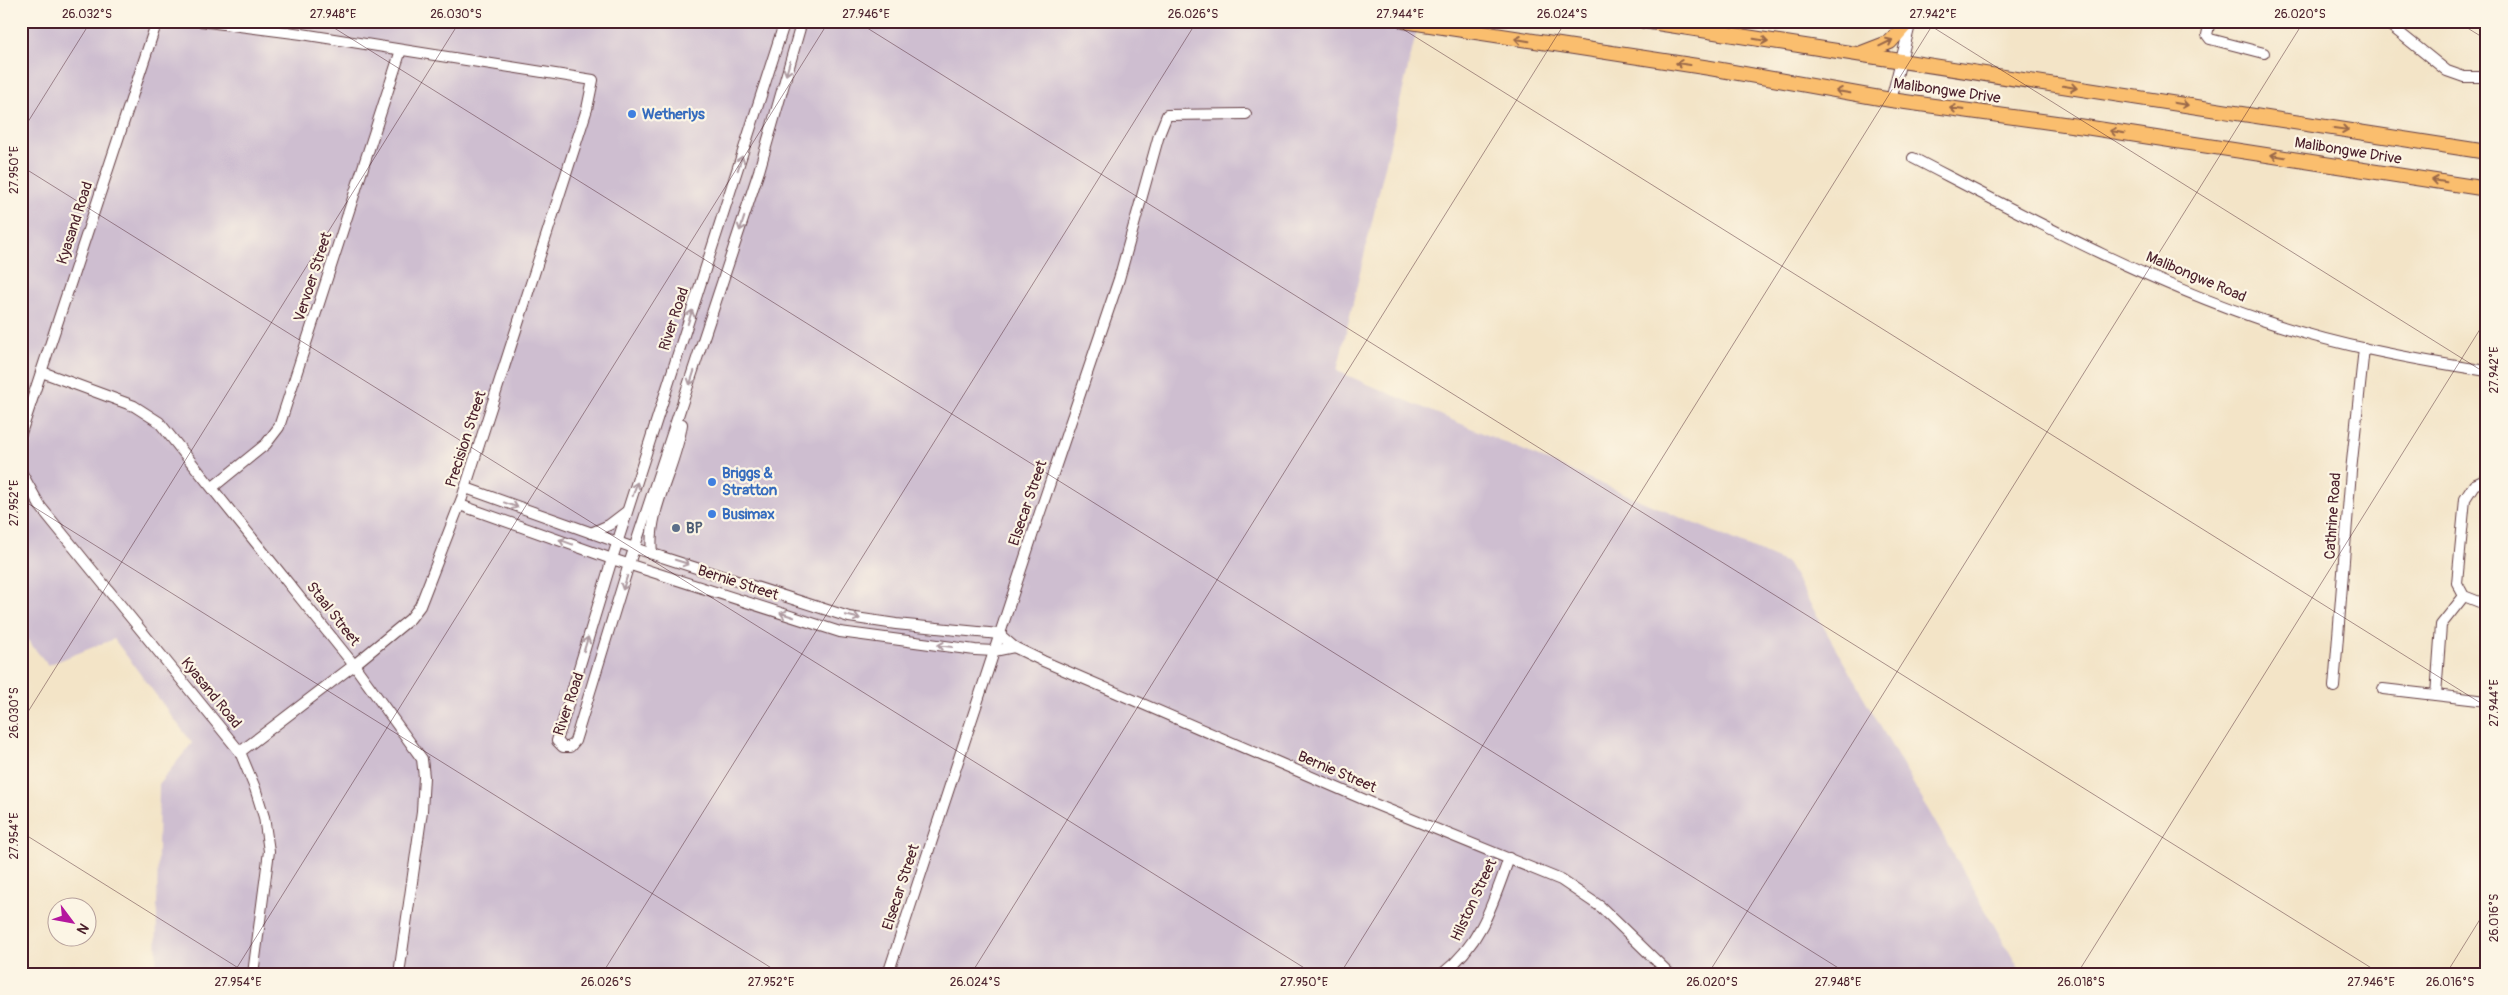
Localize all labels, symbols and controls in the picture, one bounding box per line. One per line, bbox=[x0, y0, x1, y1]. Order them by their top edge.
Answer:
text: 26.032°S bbox=[62, 7, 112, 22]
text: 27.948°E bbox=[310, 7, 356, 22]
text: 26.030°S bbox=[430, 7, 482, 22]
text: 27.946°E bbox=[842, 7, 890, 22]
text: 26.026°S bbox=[1168, 7, 1218, 22]
text: 27.944°E bbox=[1376, 7, 1424, 22]
text: 26.024°S bbox=[1537, 7, 1587, 22]
text: 27.942°E bbox=[1909, 7, 1957, 22]
text: 26.020°S bbox=[2274, 7, 2326, 22]
one-way arrow bbox=[1515, 35, 1531, 45]
one-way arrow bbox=[1753, 35, 1769, 45]
one-way arrow bbox=[1878, 38, 1893, 47]
one-way arrow bbox=[1675, 59, 1691, 69]
one-way arrow bbox=[783, 60, 793, 76]
street label: Malibongwe Drive bbox=[1892, 74, 2002, 108]
one-way arrow bbox=[2061, 83, 2077, 93]
one-way arrow bbox=[1836, 86, 1852, 96]
one-way arrow bbox=[2172, 99, 2188, 109]
one-way arrow bbox=[1949, 104, 1965, 114]
place label: Wetherlys bbox=[642, 105, 705, 124]
marker: Wetherlys bbox=[626, 108, 638, 120]
one-way arrow bbox=[2333, 125, 2349, 135]
one-way arrow bbox=[2110, 126, 2126, 136]
street label: Malibongwe Drive bbox=[2293, 133, 2403, 169]
text: 27.950°E bbox=[7, 146, 22, 194]
one-way arrow bbox=[2270, 151, 2286, 161]
one-way arrow bbox=[736, 155, 745, 171]
one-way arrow bbox=[2431, 176, 2447, 186]
street label: Kyasand Road bbox=[53, 179, 97, 267]
one-way arrow bbox=[737, 216, 746, 231]
street label: Vervoer Street bbox=[290, 229, 337, 324]
street label: Malibongwe Road bbox=[2143, 247, 2249, 307]
street label: River Road bbox=[655, 285, 693, 353]
one-way arrow bbox=[686, 310, 696, 326]
text: 27.942°E bbox=[2487, 346, 2502, 394]
one-way arrow bbox=[686, 370, 696, 386]
street label: Precision Street bbox=[441, 387, 491, 490]
street label: Elsecar Street bbox=[1004, 457, 1052, 548]
place label: Briggs & Stratton bbox=[722, 464, 778, 500]
street label: Cathrine Road bbox=[2320, 472, 2346, 560]
marker: Briggs & Stratton bbox=[706, 476, 718, 488]
text: 27.952°E bbox=[7, 480, 22, 526]
one-way arrow bbox=[631, 481, 641, 497]
one-way arrow bbox=[503, 501, 519, 510]
place label: Busimax bbox=[722, 505, 775, 524]
marker: Busimax bbox=[706, 508, 718, 520]
place label: BP bbox=[686, 519, 703, 538]
marker: BP bbox=[670, 522, 682, 534]
one-way arrow bbox=[558, 537, 574, 546]
one-way arrow bbox=[674, 558, 690, 568]
street label: Bernie Street bbox=[695, 561, 782, 605]
one-way arrow bbox=[620, 574, 629, 590]
street label: Staal Street bbox=[302, 578, 365, 651]
one-way arrow bbox=[779, 609, 795, 619]
one-way arrow bbox=[845, 613, 861, 622]
one-way arrow bbox=[582, 636, 592, 652]
one-way arrow bbox=[938, 641, 954, 651]
street label: Kyasand Road bbox=[177, 654, 245, 732]
street label: River Road bbox=[549, 670, 589, 738]
text: 27.944°E bbox=[2487, 679, 2502, 727]
text: 26.030°S bbox=[7, 687, 22, 739]
street label: Bernie Street bbox=[1295, 747, 1380, 797]
text: 27.954°E bbox=[7, 813, 22, 859]
street label: Elsecar Street bbox=[878, 841, 924, 932]
street label: Hilston Street bbox=[1447, 855, 1502, 944]
text: 26.016°S bbox=[2487, 894, 2502, 942]
north arrow bbox=[48, 898, 98, 948]
text: N bbox=[73, 920, 92, 937]
text: 27.954°E bbox=[215, 975, 261, 990]
text: 26.026°S bbox=[581, 975, 631, 990]
text: 27.952°E bbox=[748, 975, 794, 990]
text: 26.024°S bbox=[950, 975, 1000, 990]
text: 27.950°E bbox=[1280, 975, 1328, 990]
text: 26.020°S bbox=[1686, 975, 1738, 990]
text: 27.948°E bbox=[1815, 975, 1861, 990]
text: 26.018°S bbox=[2057, 975, 2105, 990]
text: 27.946°E bbox=[2347, 975, 2395, 990]
text: 26.016°S bbox=[2426, 975, 2474, 990]

